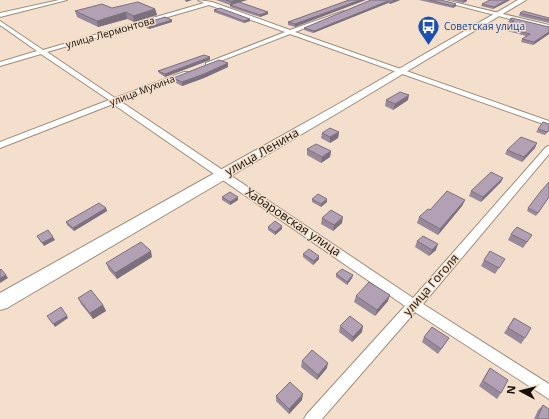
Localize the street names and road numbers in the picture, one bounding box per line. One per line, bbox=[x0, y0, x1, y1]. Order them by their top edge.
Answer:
street label: улица Лермонтова bbox=[64, 13, 156, 51]
street label: улица Мухина bbox=[107, 71, 177, 109]
street label: улица Ленина bbox=[222, 124, 302, 180]
street label: Хабаровская улица bbox=[242, 183, 344, 260]
street label: улица Гоголя bbox=[399, 250, 462, 319]

